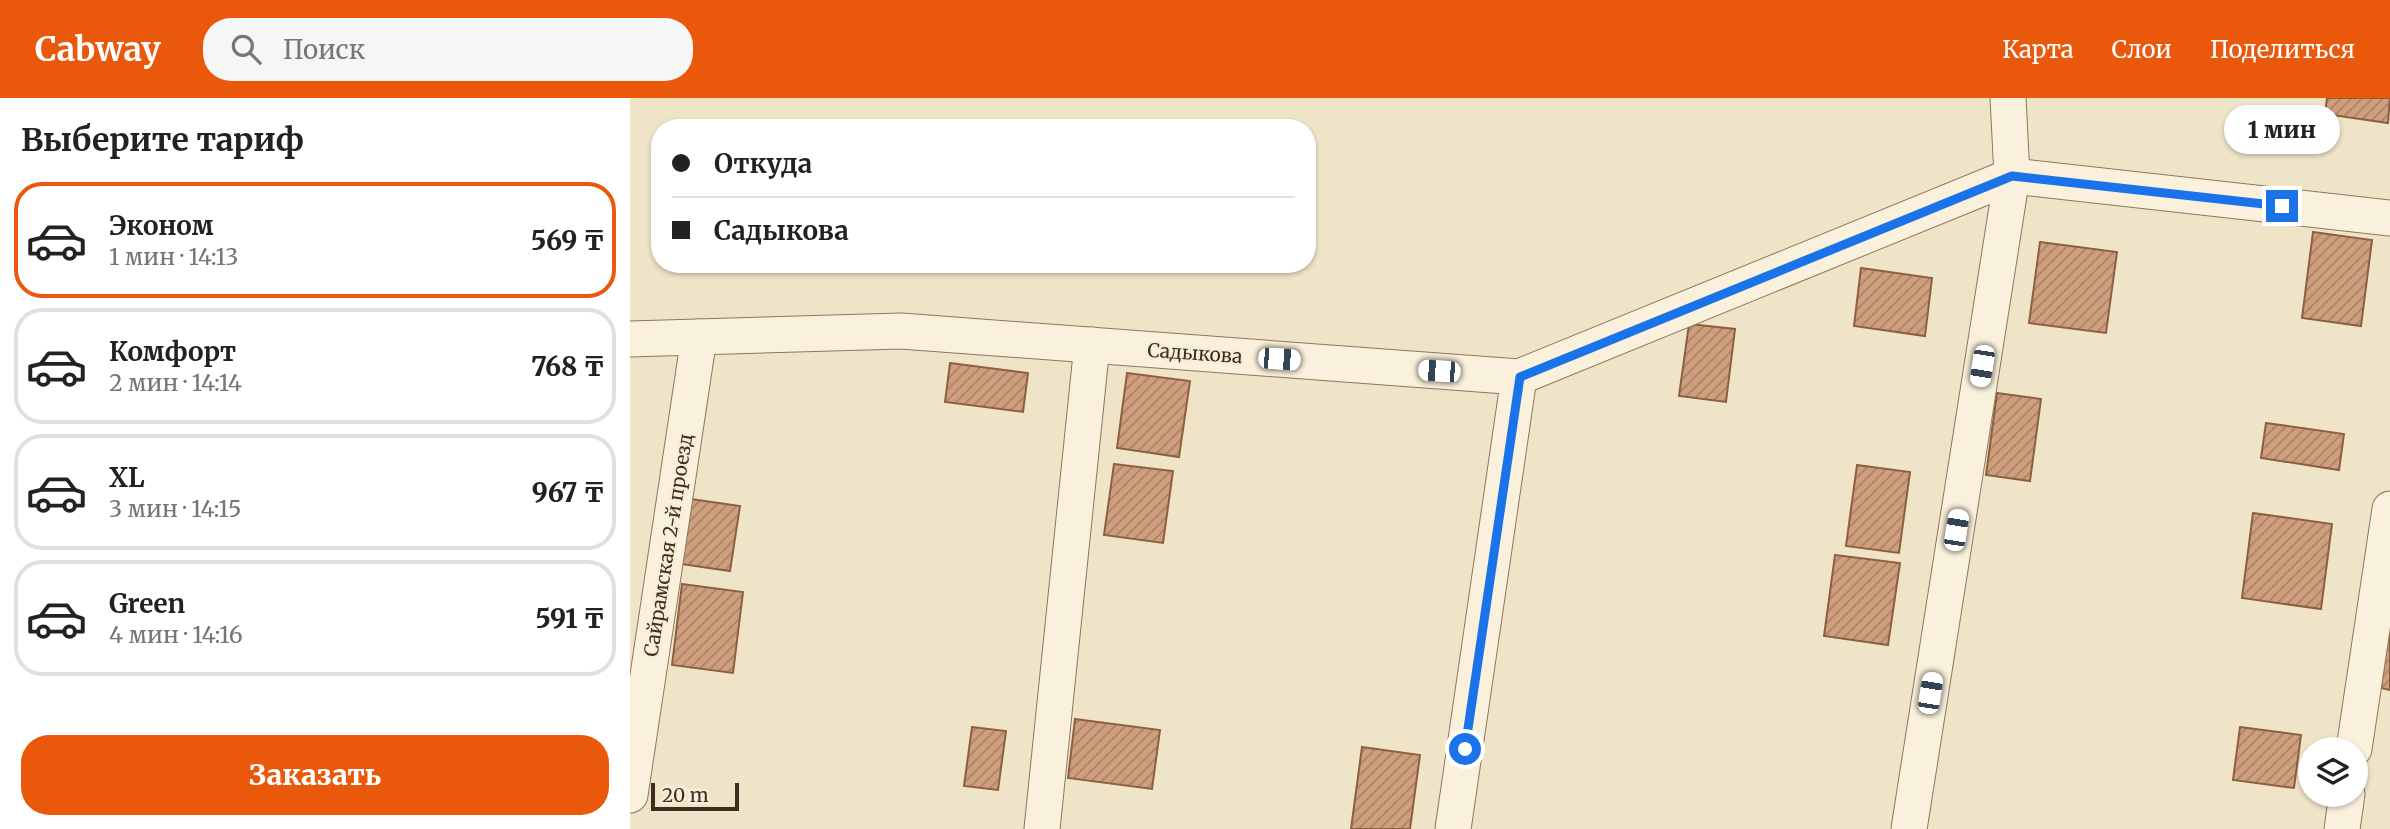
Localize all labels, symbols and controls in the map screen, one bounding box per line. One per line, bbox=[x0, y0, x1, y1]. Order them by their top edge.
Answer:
search box bbox=[203, 18, 693, 81]
text: Cabway bbox=[35, 29, 161, 70]
icon: search bbox=[227, 30, 265, 68]
text: Поиск bbox=[283, 33, 365, 66]
text: Карта bbox=[2002, 34, 2074, 65]
text: Слои bbox=[2112, 34, 2172, 65]
text: Поделиться bbox=[2210, 34, 2355, 65]
callout: 1 мин bbox=[2224, 105, 2340, 154]
text: 1 мин bbox=[2248, 115, 2316, 144]
text: Выберите тариф bbox=[21, 120, 304, 160]
text: Откуда bbox=[714, 147, 812, 180]
route end bbox=[2266, 190, 2298, 222]
icon: car bbox=[25, 209, 88, 272]
text: Эконом bbox=[109, 209, 214, 242]
text: Садыкова bbox=[714, 214, 849, 247]
text: 569 ₸ bbox=[531, 224, 605, 257]
text: 1 мин · 14:13 bbox=[109, 242, 238, 271]
icon: car bbox=[25, 335, 88, 398]
text: Комфорт bbox=[109, 335, 236, 368]
street label: Садыкова bbox=[1147, 338, 1243, 368]
car bbox=[1969, 344, 1996, 388]
car bbox=[1258, 347, 1301, 371]
text: 768 ₸ bbox=[531, 350, 605, 383]
car bbox=[1418, 359, 1461, 383]
text: 2 мин · 14:14 bbox=[109, 368, 242, 397]
street label: Сайрамская 2-й проезд bbox=[639, 432, 698, 658]
icon: car bbox=[25, 461, 88, 524]
text: XL bbox=[109, 461, 145, 494]
text: 967 ₸ bbox=[532, 476, 605, 509]
text: 3 мин · 14:15 bbox=[109, 494, 241, 523]
car bbox=[1943, 508, 1970, 552]
icon: car bbox=[25, 587, 88, 650]
text: Green bbox=[109, 587, 185, 620]
text: 591 ₸ bbox=[536, 602, 605, 635]
text: 4 мин · 14:16 bbox=[109, 620, 243, 649]
car bbox=[1917, 671, 1944, 715]
route start bbox=[1449, 733, 1481, 765]
button: Заказать bbox=[21, 735, 609, 815]
map controls bbox=[2298, 737, 2368, 807]
button: layers bbox=[2298, 737, 2368, 807]
scale bar bbox=[651, 780, 738, 812]
text: 20 m bbox=[662, 783, 709, 807]

